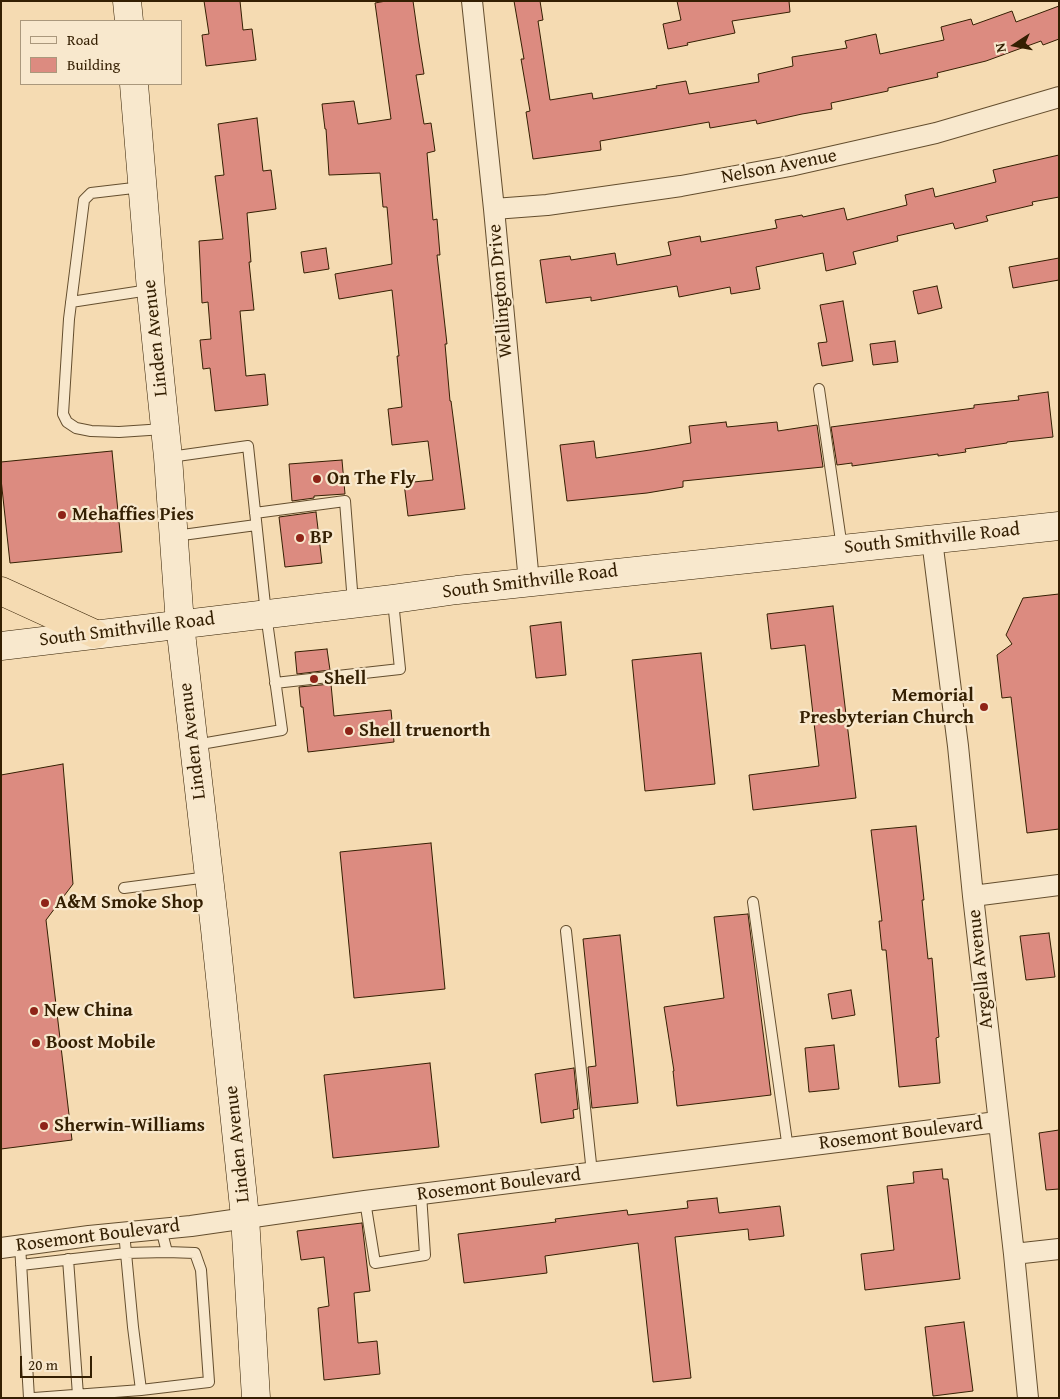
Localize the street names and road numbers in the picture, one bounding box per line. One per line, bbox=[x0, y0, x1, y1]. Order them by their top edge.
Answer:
street label: Nelson Avenue bbox=[719, 145, 839, 189]
street label: Wellington Drive bbox=[484, 223, 518, 359]
street label: Linden Avenue bbox=[139, 278, 173, 398]
street label: South Smithville Road bbox=[843, 518, 1021, 560]
street label: South Smithville Road bbox=[441, 560, 619, 604]
street label: South Smithville Road bbox=[38, 608, 216, 652]
street label: Linden Avenue bbox=[175, 681, 211, 801]
street label: Argella Avenue bbox=[963, 908, 999, 1030]
street label: Linden Avenue bbox=[221, 1084, 255, 1204]
street label: Rosemont Boulevard bbox=[818, 1113, 984, 1155]
street label: Rosemont Boulevard bbox=[416, 1164, 582, 1206]
street label: Rosemont Boulevard bbox=[15, 1215, 181, 1257]

